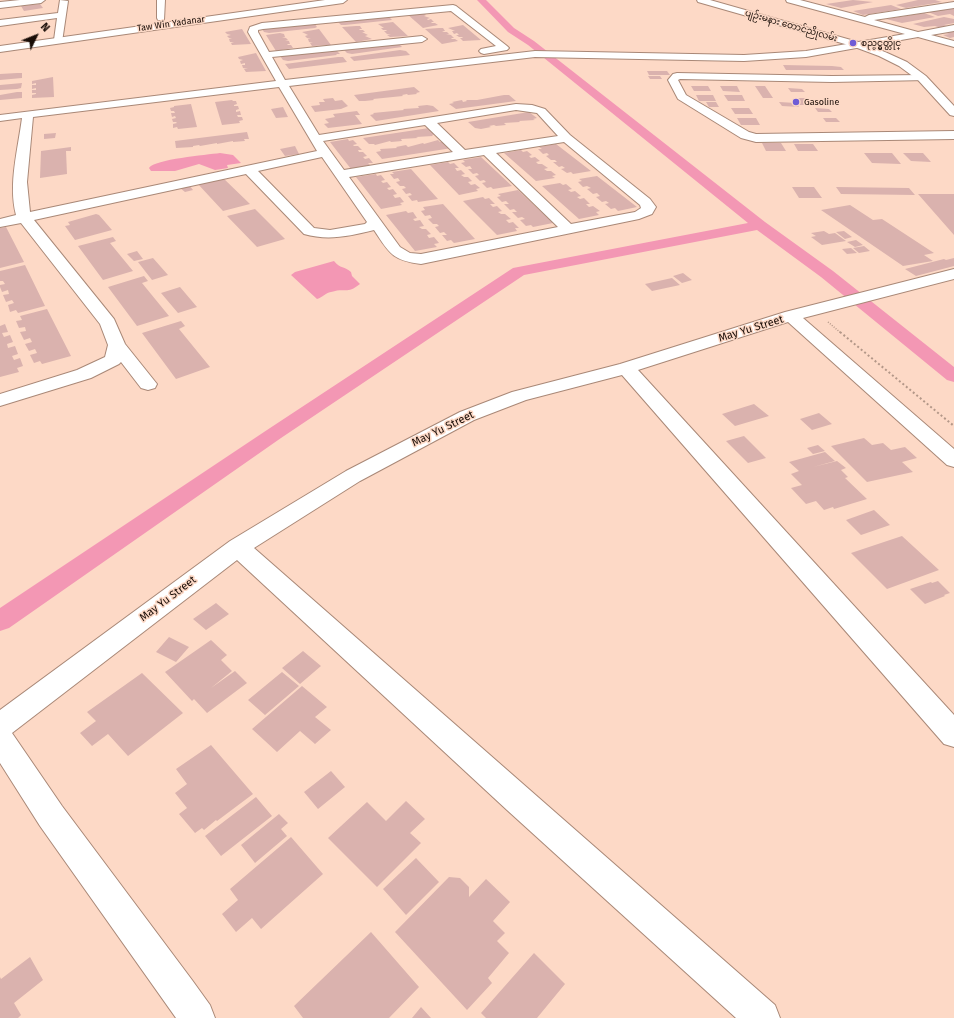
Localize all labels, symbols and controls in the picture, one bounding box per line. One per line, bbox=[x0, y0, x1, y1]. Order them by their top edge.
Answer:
street label: ပျဉ်းမနား တောင်ညိုလမ်း bbox=[744, 8, 838, 44]
street label: Taw Win Yadanar bbox=[136, 14, 206, 34]
north arrow bbox=[16, 16, 56, 56]
text: N bbox=[38, 20, 52, 35]
marker: စည္ပင္မွတ္တိုင္ bbox=[848, 38, 858, 48]
place label: စည္ပင္မွတ္တိုင္ bbox=[861, 38, 901, 48]
marker: Gasoline bbox=[791, 97, 801, 107]
place label: Gasoline bbox=[804, 97, 839, 107]
street label: May Yu Street bbox=[717, 313, 785, 345]
street label: May Yu Street bbox=[410, 408, 476, 450]
street label: May Yu Street bbox=[137, 573, 199, 625]

